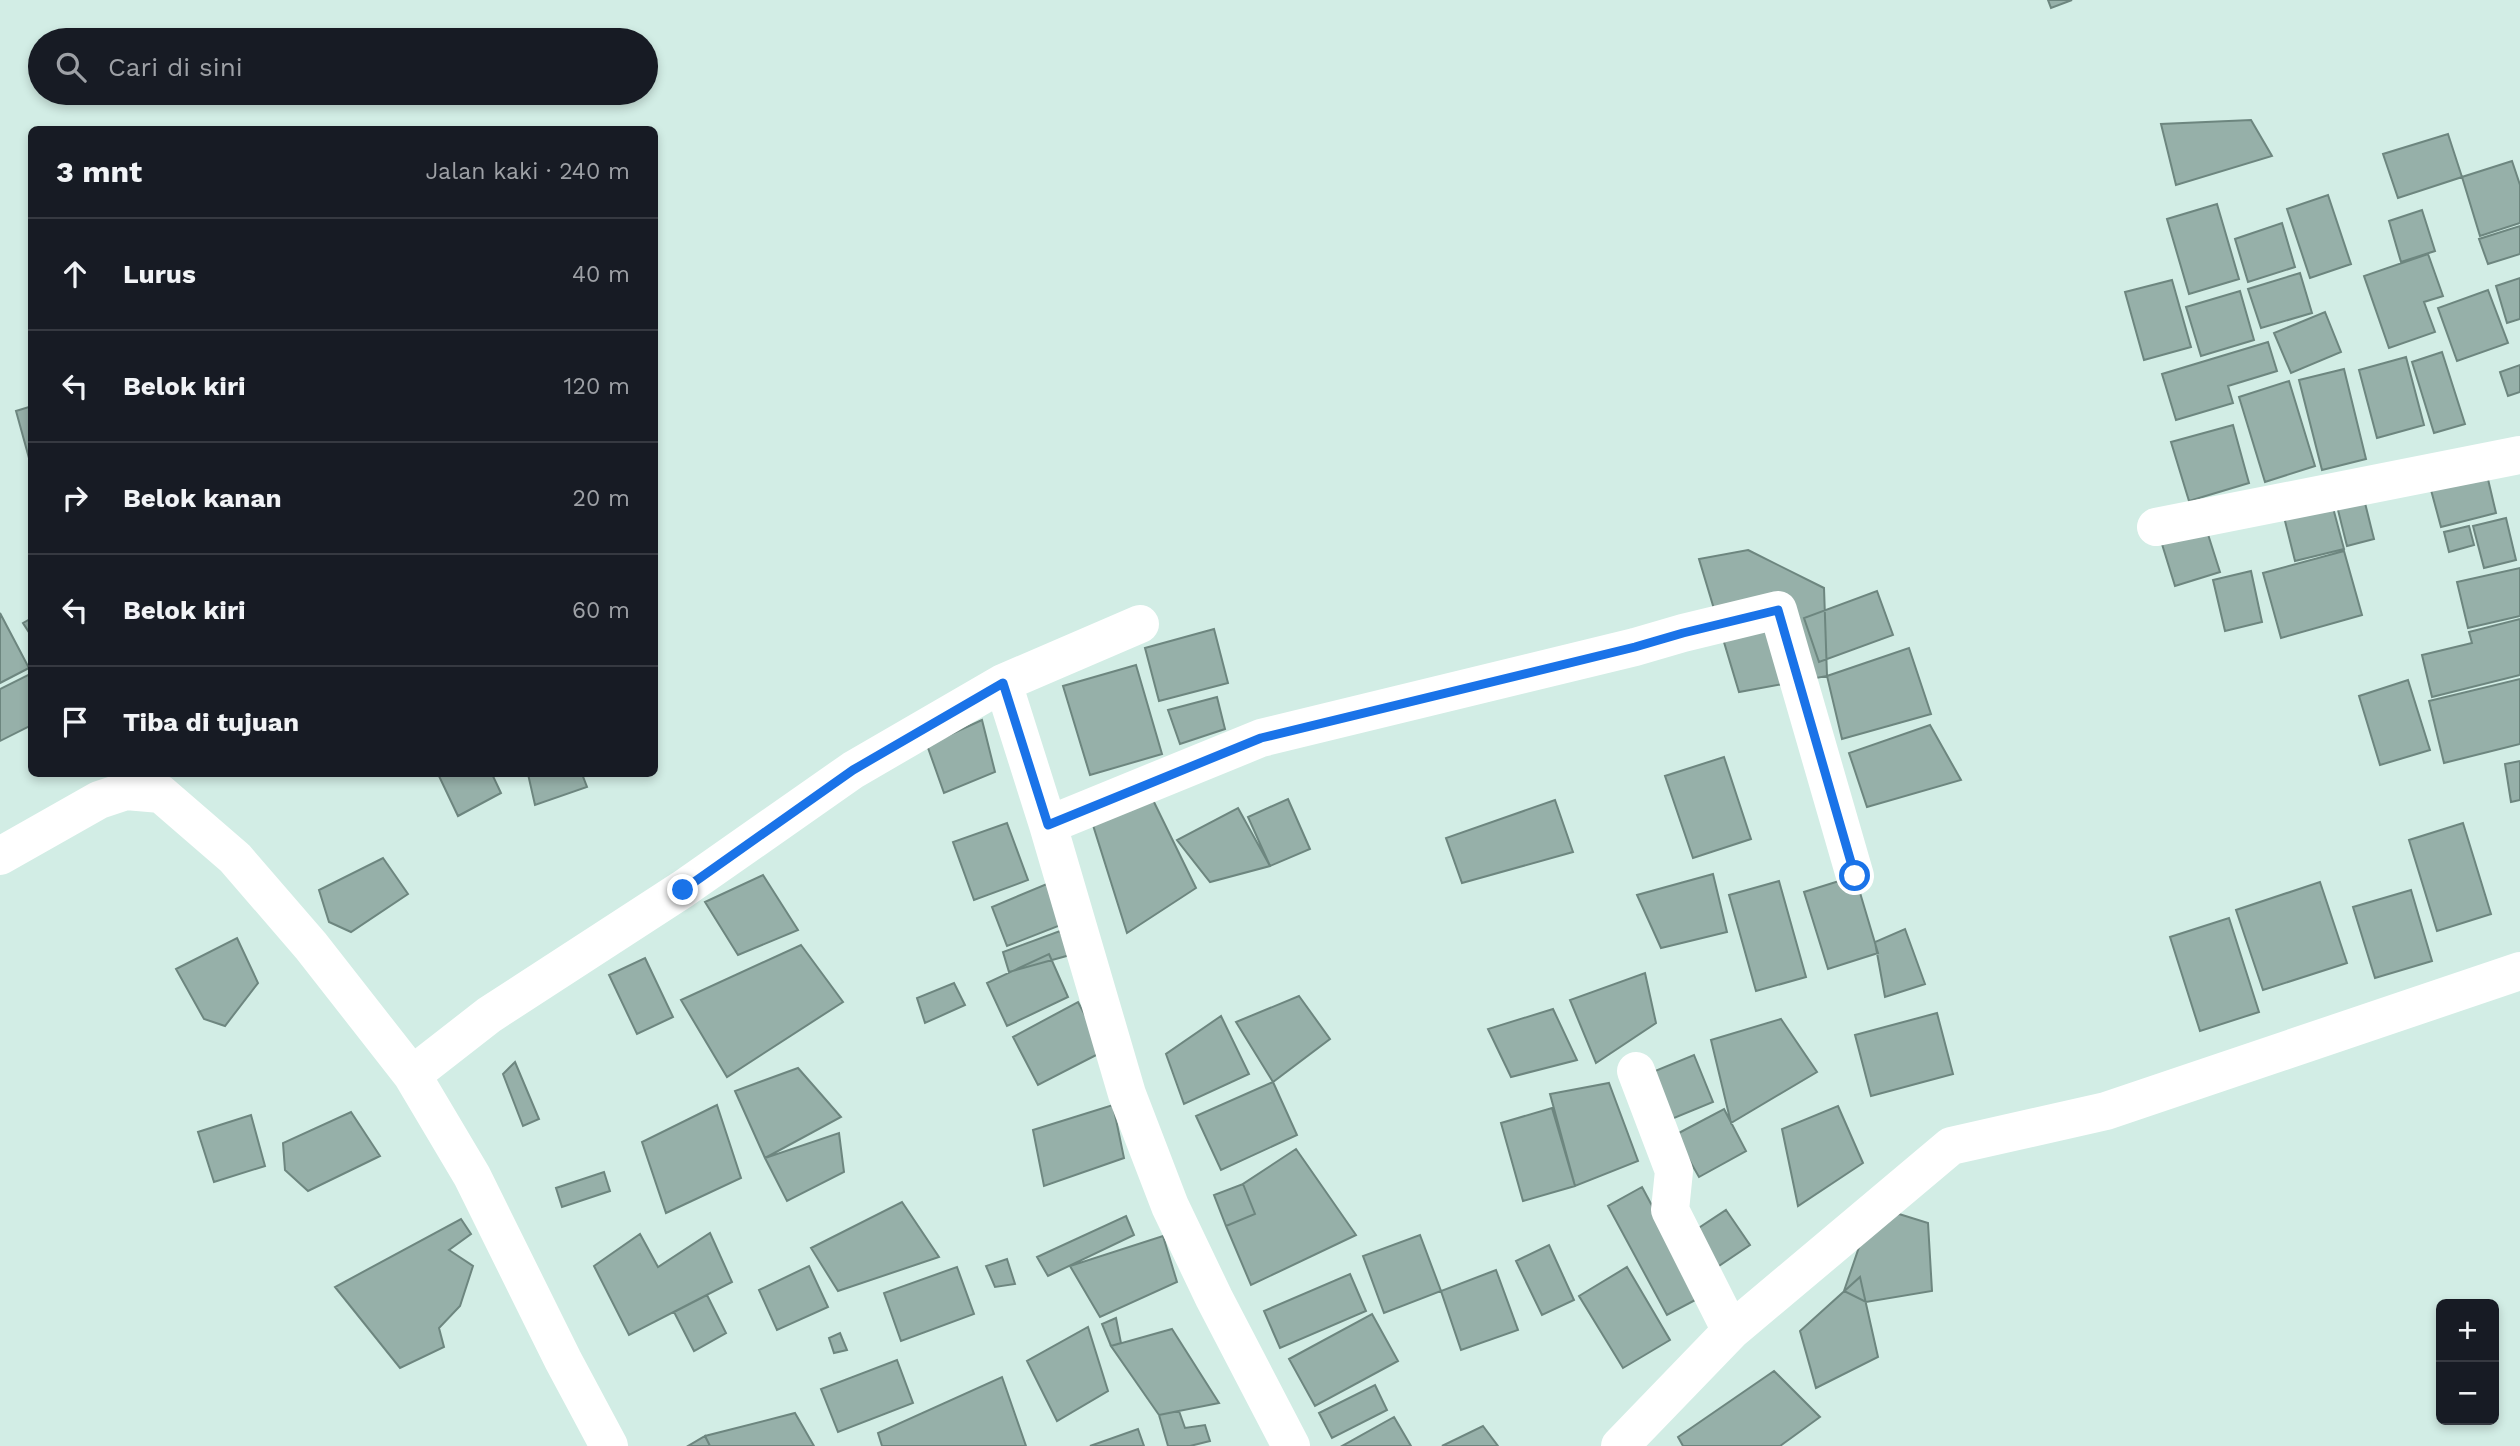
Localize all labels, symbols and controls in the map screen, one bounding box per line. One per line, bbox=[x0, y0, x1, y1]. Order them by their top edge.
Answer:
search box bbox=[28, 28, 658, 105]
icon: search bbox=[52, 48, 90, 86]
text: Cari di sini bbox=[108, 52, 243, 82]
text: 3 mnt bbox=[56, 154, 142, 189]
text: Jalan kaki · 240 m bbox=[426, 158, 630, 185]
icon: ahead bbox=[56, 255, 94, 293]
text: Lurus bbox=[123, 259, 196, 289]
text: 40 m bbox=[572, 261, 630, 288]
icon: left bbox=[56, 367, 94, 405]
text: Belok kiri bbox=[123, 371, 246, 401]
text: 120 m bbox=[564, 373, 630, 400]
icon: right bbox=[56, 479, 94, 517]
text: Belok kanan bbox=[123, 483, 282, 513]
text: 20 m bbox=[573, 485, 630, 512]
icon: left bbox=[56, 591, 94, 629]
text: Belok kiri bbox=[123, 595, 246, 625]
text: 60 m bbox=[572, 597, 630, 624]
icon: arrive bbox=[56, 703, 94, 741]
text: Tiba di tujuan bbox=[123, 707, 299, 737]
route start bbox=[1839, 860, 1870, 891]
route end bbox=[667, 874, 698, 905]
map controls bbox=[2436, 1299, 2499, 1425]
button: + bbox=[2436, 1299, 2499, 1362]
button: − bbox=[2436, 1362, 2499, 1425]

